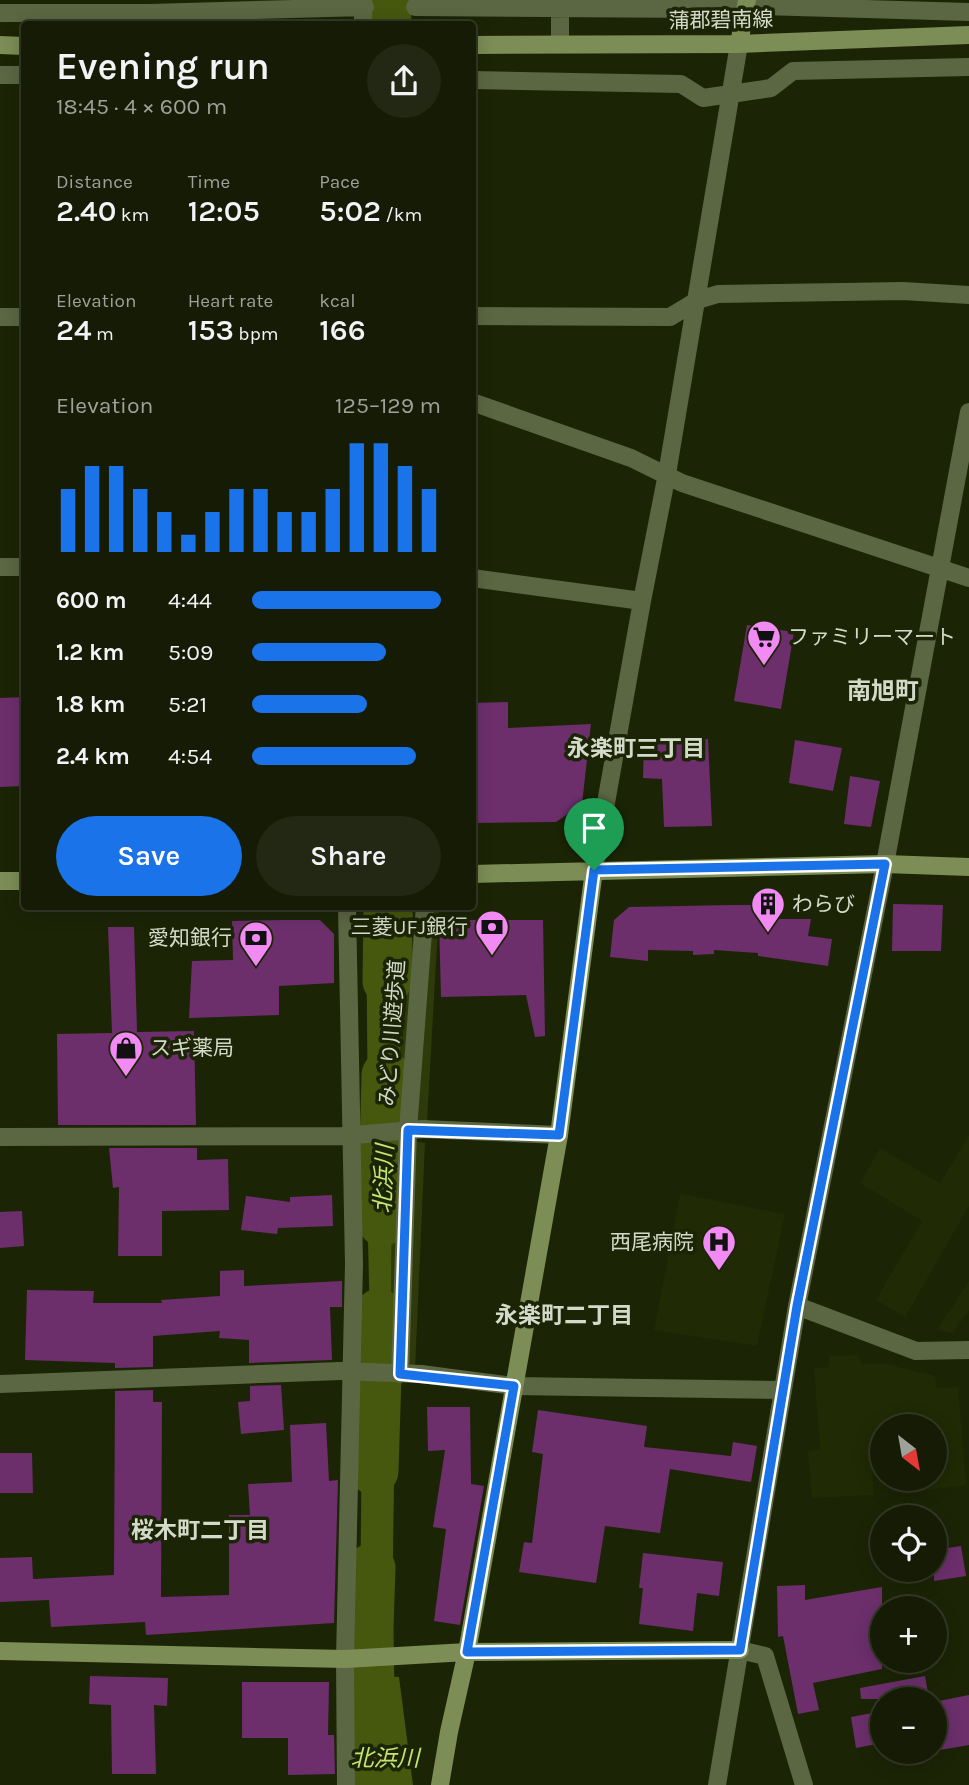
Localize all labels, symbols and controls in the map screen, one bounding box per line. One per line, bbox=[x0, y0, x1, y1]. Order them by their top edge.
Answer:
street label: 蒲郡碧南線 bbox=[668, 7, 774, 33]
text: Evening run bbox=[56, 44, 270, 89]
button: share bbox=[367, 44, 441, 118]
text: 18:45 · 4 × 600 m bbox=[56, 93, 227, 120]
text: Distance bbox=[56, 171, 133, 193]
text: Time bbox=[188, 171, 230, 193]
text: Pace bbox=[319, 171, 360, 193]
text: 2.40 bbox=[56, 193, 116, 229]
text: 12:05 bbox=[188, 193, 260, 229]
text: 5:02 bbox=[319, 193, 381, 229]
text: km bbox=[116, 204, 149, 226]
text: /km bbox=[381, 204, 422, 226]
text: Elevation bbox=[56, 290, 136, 312]
text: Heart rate bbox=[188, 290, 273, 312]
text: kcal bbox=[319, 290, 356, 312]
text: 24 bbox=[56, 312, 92, 348]
text: 153 bbox=[188, 312, 234, 348]
text: 166 bbox=[319, 312, 366, 348]
text: m bbox=[92, 323, 114, 345]
text: bpm bbox=[234, 323, 279, 345]
text: Elevation bbox=[56, 392, 153, 419]
text: 125–129 m bbox=[335, 392, 441, 419]
text: 600 m bbox=[56, 587, 127, 614]
text: 4:44 bbox=[168, 587, 212, 614]
supermarket icon: ファミリーマート bbox=[745, 618, 783, 667]
place label: ファミリーマート bbox=[788, 625, 956, 649]
text: 1.2 km bbox=[56, 639, 124, 666]
text: 5:09 bbox=[168, 639, 213, 666]
district label: 南旭町 bbox=[847, 677, 919, 705]
text: 1.8 km bbox=[56, 691, 125, 718]
text: 5:21 bbox=[168, 691, 207, 718]
district label: 永楽町三丁目 bbox=[567, 735, 705, 762]
text: 2.4 km bbox=[56, 743, 130, 770]
text: 4:54 bbox=[168, 743, 212, 770]
pin bbox=[564, 798, 624, 870]
icon: arrive bbox=[575, 809, 613, 847]
button: Save bbox=[56, 816, 242, 896]
button: Share bbox=[256, 816, 441, 896]
building icon: わらび bbox=[749, 885, 787, 934]
place label: わらび bbox=[792, 892, 855, 916]
bank icon: 三菱UFJ銀行 bbox=[473, 908, 511, 957]
place label: 三菱UFJ銀行 bbox=[351, 915, 468, 939]
bank icon: 愛知銀行 bbox=[237, 919, 275, 968]
place label: 愛知銀行 bbox=[148, 926, 232, 950]
street label: みどり川遊歩道 bbox=[375, 959, 409, 1107]
shop icon: スギ薬局 bbox=[107, 1029, 145, 1078]
place label: スギ薬局 bbox=[150, 1036, 234, 1060]
water label: 北浜川 bbox=[369, 1141, 399, 1214]
hospital icon: 西尾病院 bbox=[700, 1223, 738, 1272]
place label: 西尾病院 bbox=[610, 1230, 694, 1254]
district label: 永楽町二丁目 bbox=[495, 1302, 633, 1329]
north arrow bbox=[870, 1414, 947, 1491]
map controls bbox=[870, 1414, 947, 1764]
button: locate bbox=[870, 1505, 947, 1582]
district label: 桜木町二丁目 bbox=[131, 1517, 269, 1544]
button: + bbox=[870, 1596, 947, 1673]
button: − bbox=[870, 1687, 947, 1764]
water label: 北浜川 bbox=[351, 1745, 423, 1772]

